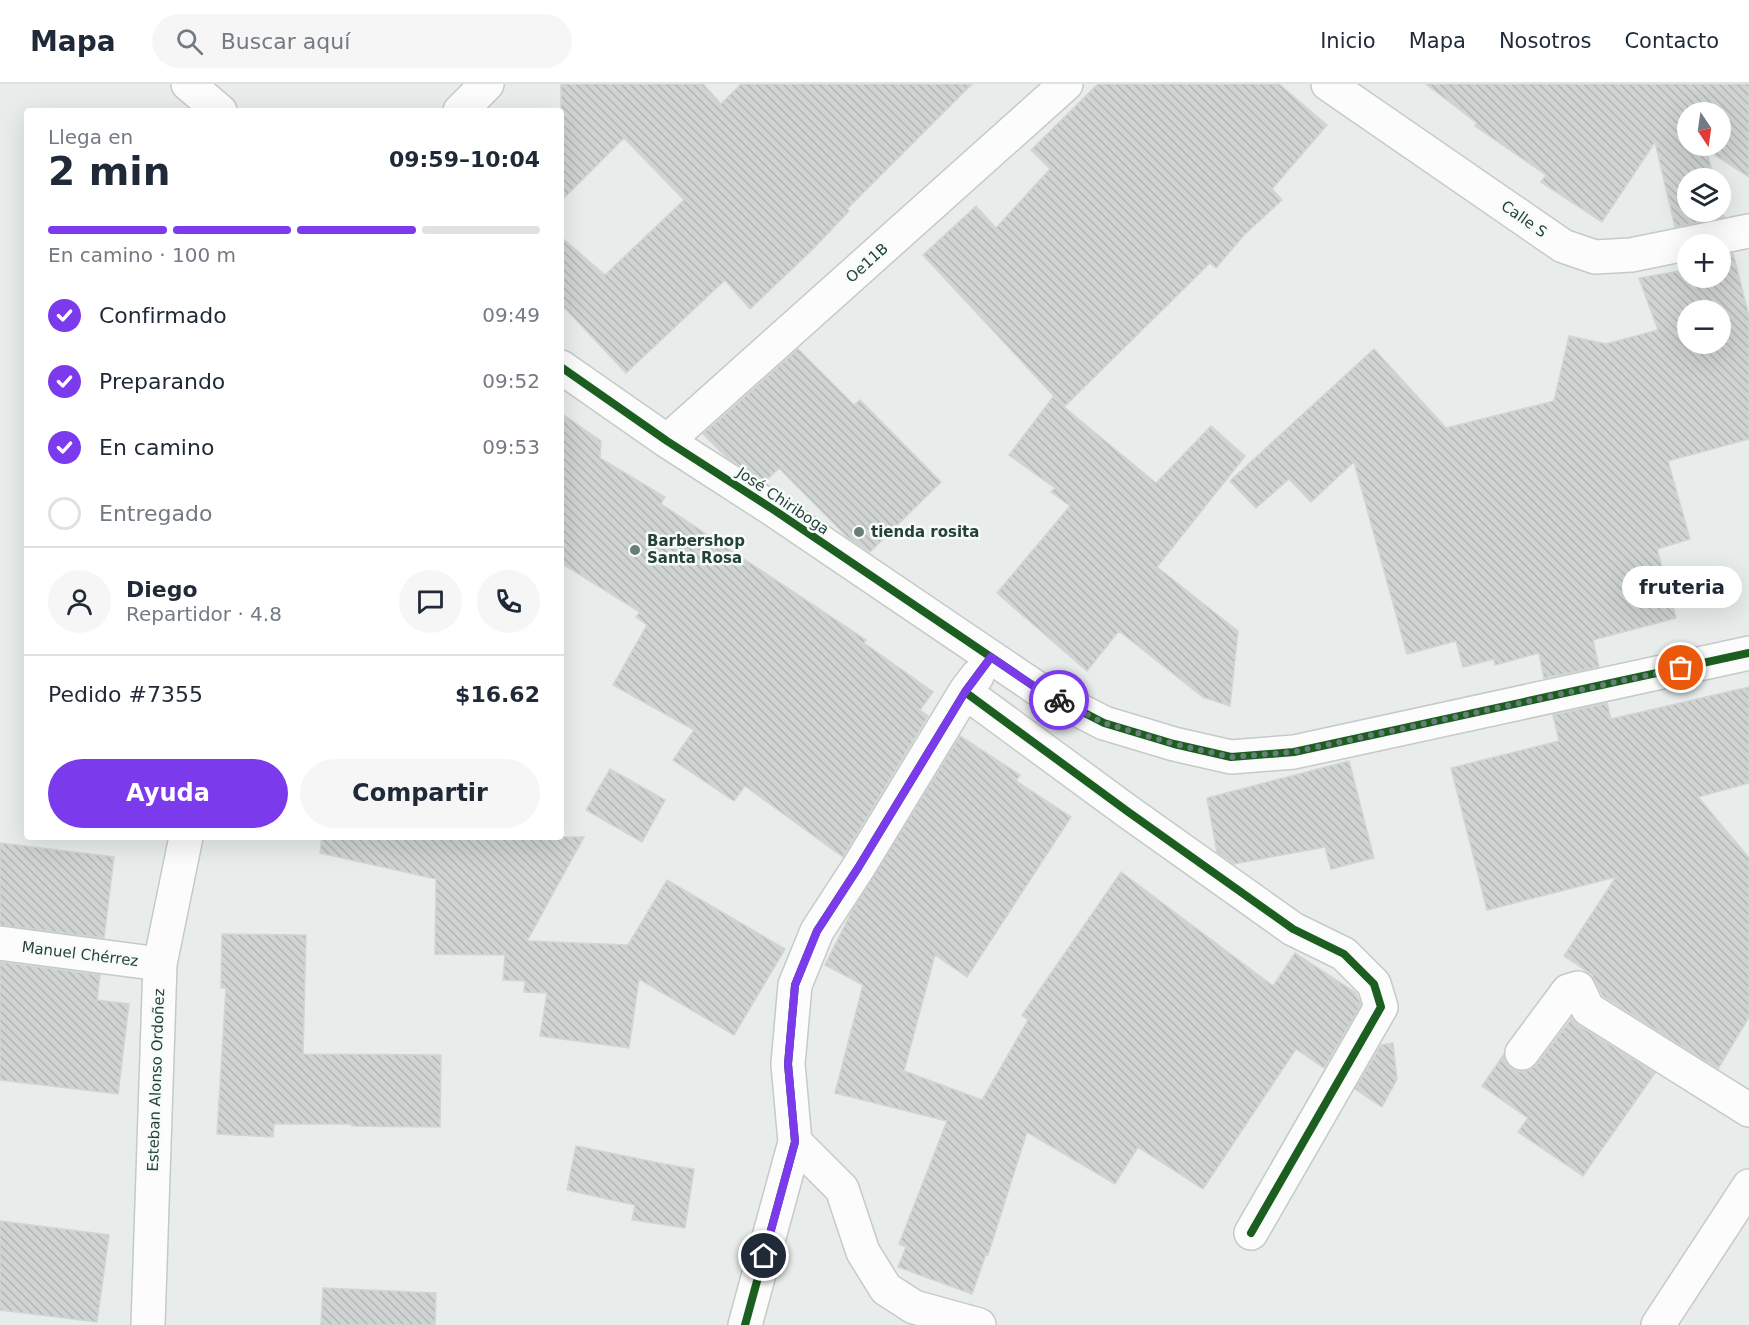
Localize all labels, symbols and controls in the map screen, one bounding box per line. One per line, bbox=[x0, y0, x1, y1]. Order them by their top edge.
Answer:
search box bbox=[152, 14, 572, 68]
text: Mapa bbox=[30, 25, 116, 58]
icon: search bbox=[173, 25, 206, 58]
text: Buscar aquí bbox=[221, 29, 350, 54]
text: Inicio bbox=[1320, 29, 1376, 53]
text: Mapa bbox=[1409, 29, 1466, 53]
text: Nosotros bbox=[1499, 29, 1591, 53]
text: Contacto bbox=[1624, 29, 1719, 53]
north arrow bbox=[1677, 102, 1731, 156]
map controls bbox=[1677, 102, 1731, 354]
text: Llega en bbox=[48, 125, 133, 149]
text: 09:59–10:04 bbox=[389, 147, 540, 172]
text: 2 min bbox=[48, 149, 170, 194]
button: layers bbox=[1677, 168, 1731, 222]
street label: Calle S bbox=[1498, 197, 1550, 241]
button: + bbox=[1677, 234, 1731, 288]
street label: Oe11B bbox=[842, 239, 892, 287]
text: En camino · 100 m bbox=[48, 243, 236, 267]
icon: check bbox=[48, 299, 81, 332]
button: − bbox=[1677, 300, 1731, 354]
text: Confirmado bbox=[99, 303, 227, 328]
text: 09:49 bbox=[482, 303, 540, 327]
icon: check bbox=[48, 365, 81, 398]
text: Preparando bbox=[99, 369, 225, 394]
text: 09:52 bbox=[482, 369, 540, 393]
icon: check bbox=[48, 431, 81, 464]
text: En camino bbox=[99, 435, 214, 460]
text: 09:53 bbox=[482, 435, 540, 459]
street label: José Chiriboga bbox=[733, 463, 833, 538]
text: Entregado bbox=[99, 501, 212, 526]
place label: tienda rosita bbox=[871, 523, 979, 541]
marker: tienda rosita bbox=[852, 525, 866, 539]
place label: Barbershop Santa Rosa bbox=[647, 532, 745, 567]
marker: Barbershop Santa Rosa bbox=[628, 543, 642, 557]
callout: fruteria bbox=[1621, 566, 1741, 608]
button: person bbox=[48, 570, 111, 633]
button: chat bbox=[399, 570, 462, 633]
button: phone bbox=[477, 570, 540, 633]
text: fruteria bbox=[1639, 575, 1725, 599]
text: Diego bbox=[126, 577, 198, 602]
text: Repartidor · 4.8 bbox=[126, 602, 282, 626]
pin bbox=[1655, 642, 1706, 693]
icon: bag bbox=[1664, 651, 1697, 684]
courier bbox=[1029, 670, 1089, 730]
text: Pedido #7355 bbox=[48, 682, 203, 707]
text: $16.62 bbox=[455, 682, 540, 707]
icon: bike bbox=[1043, 684, 1076, 717]
button: Ayuda bbox=[48, 759, 288, 828]
button: Compartir bbox=[300, 759, 540, 828]
street label: Manuel Chérrez bbox=[21, 938, 139, 970]
street label: Esteban Alonso Ordoñez bbox=[144, 988, 168, 1172]
pin bbox=[738, 1230, 789, 1281]
icon: home bbox=[747, 1239, 780, 1272]

